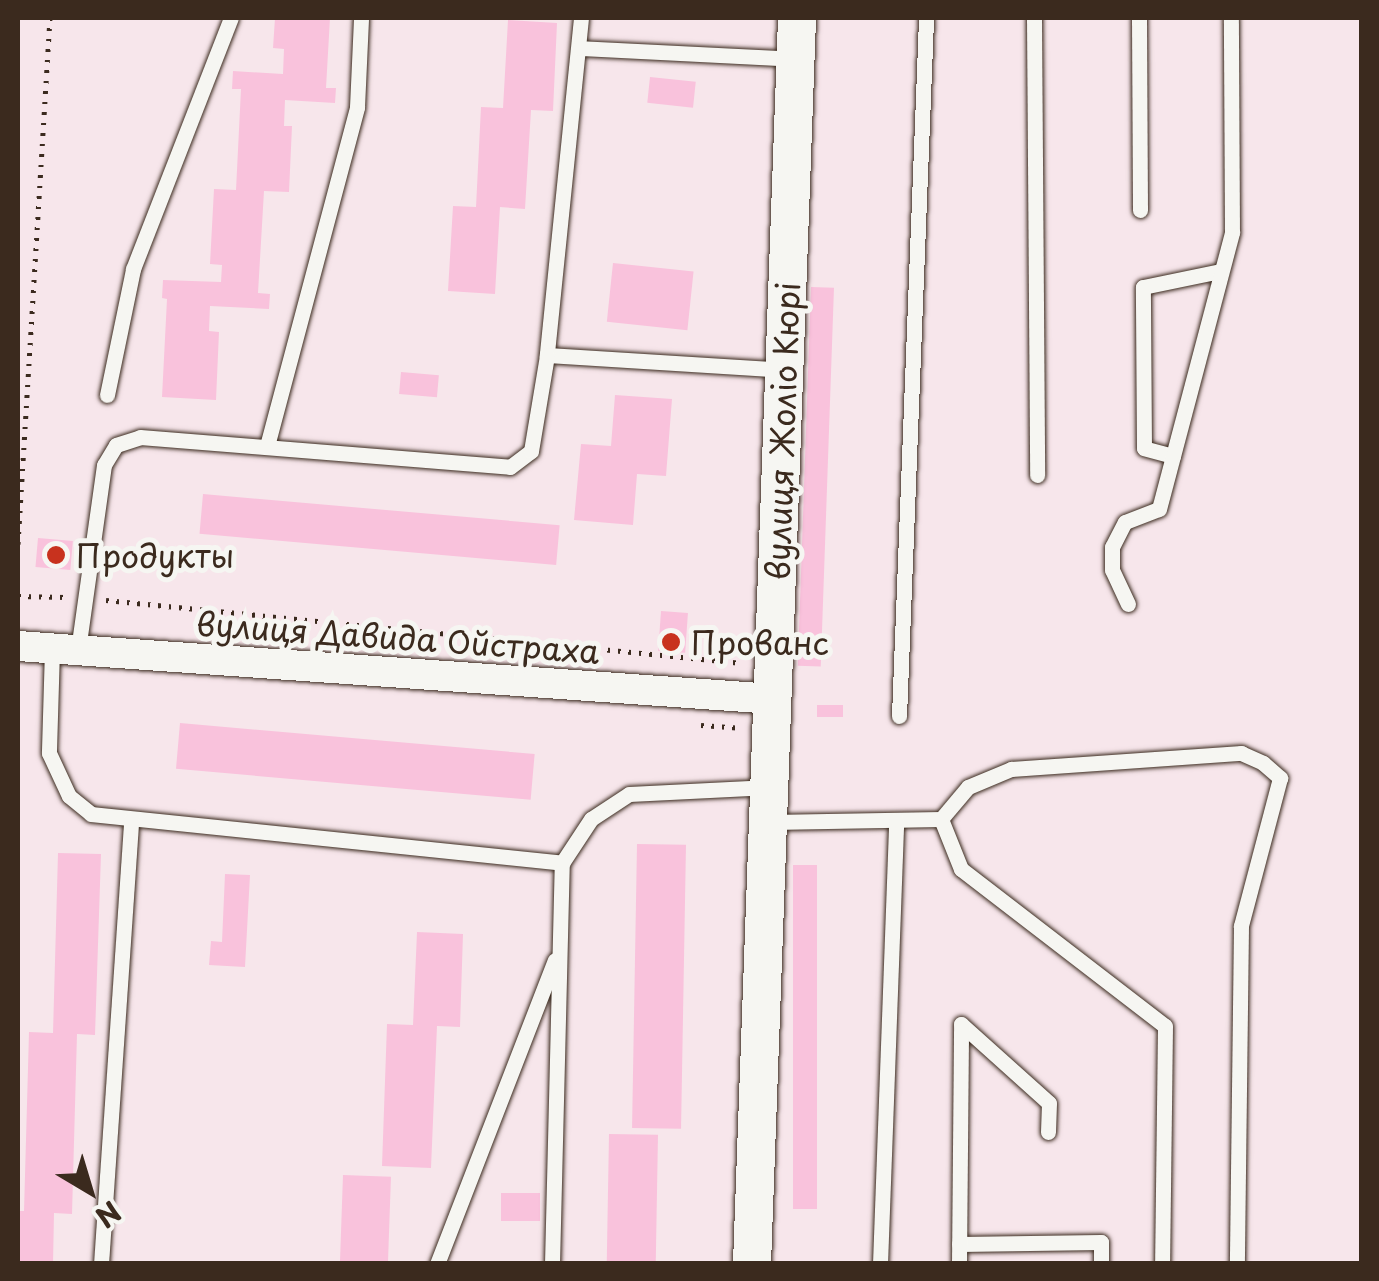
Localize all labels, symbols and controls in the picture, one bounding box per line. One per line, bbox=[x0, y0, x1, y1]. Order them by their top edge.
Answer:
street label: вулиця Жоліо Кюрі bbox=[758, 281, 806, 581]
place label: Продукты bbox=[76, 536, 234, 574]
marker: Продукты bbox=[45, 544, 67, 566]
street label: вулиця Давида Ойстраха bbox=[194, 604, 602, 670]
place label: Прованс bbox=[691, 623, 829, 661]
marker: Прованс bbox=[660, 631, 682, 653]
north arrow bbox=[40, 1141, 140, 1241]
text: N bbox=[87, 1191, 131, 1239]

